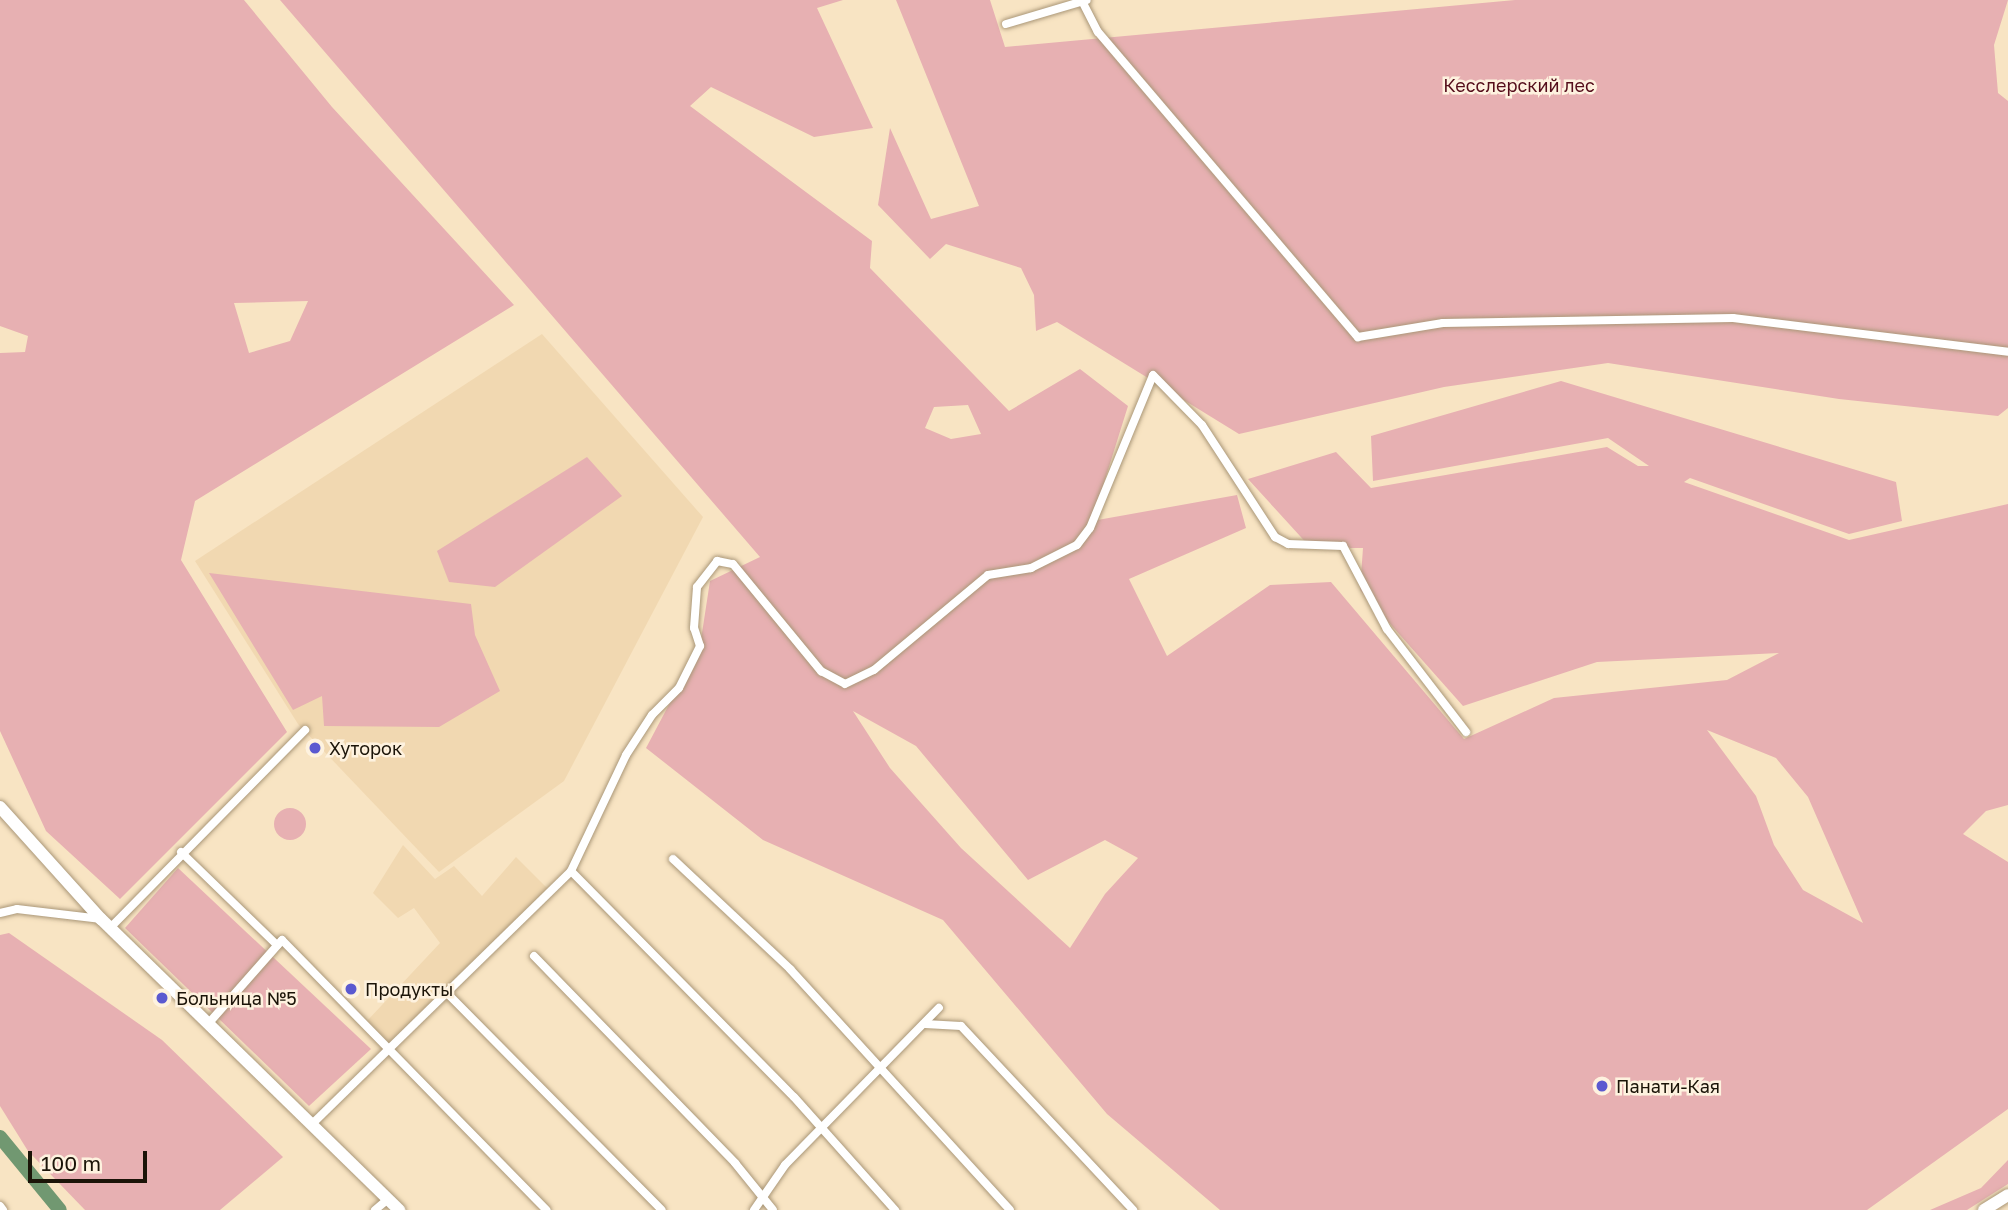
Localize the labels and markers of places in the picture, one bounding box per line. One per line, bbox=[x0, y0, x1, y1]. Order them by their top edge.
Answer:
place label: Хуторок bbox=[329, 737, 402, 759]
marker: Хуторок bbox=[307, 740, 323, 756]
place label: Продукты bbox=[365, 978, 453, 1000]
marker: Продукты bbox=[343, 981, 359, 997]
place label: Больница №5 bbox=[176, 987, 297, 1009]
marker: Больница №5 bbox=[154, 990, 170, 1006]
place label: Панати-Кая bbox=[1616, 1075, 1720, 1097]
marker: Панати-Кая bbox=[1594, 1078, 1610, 1094]

